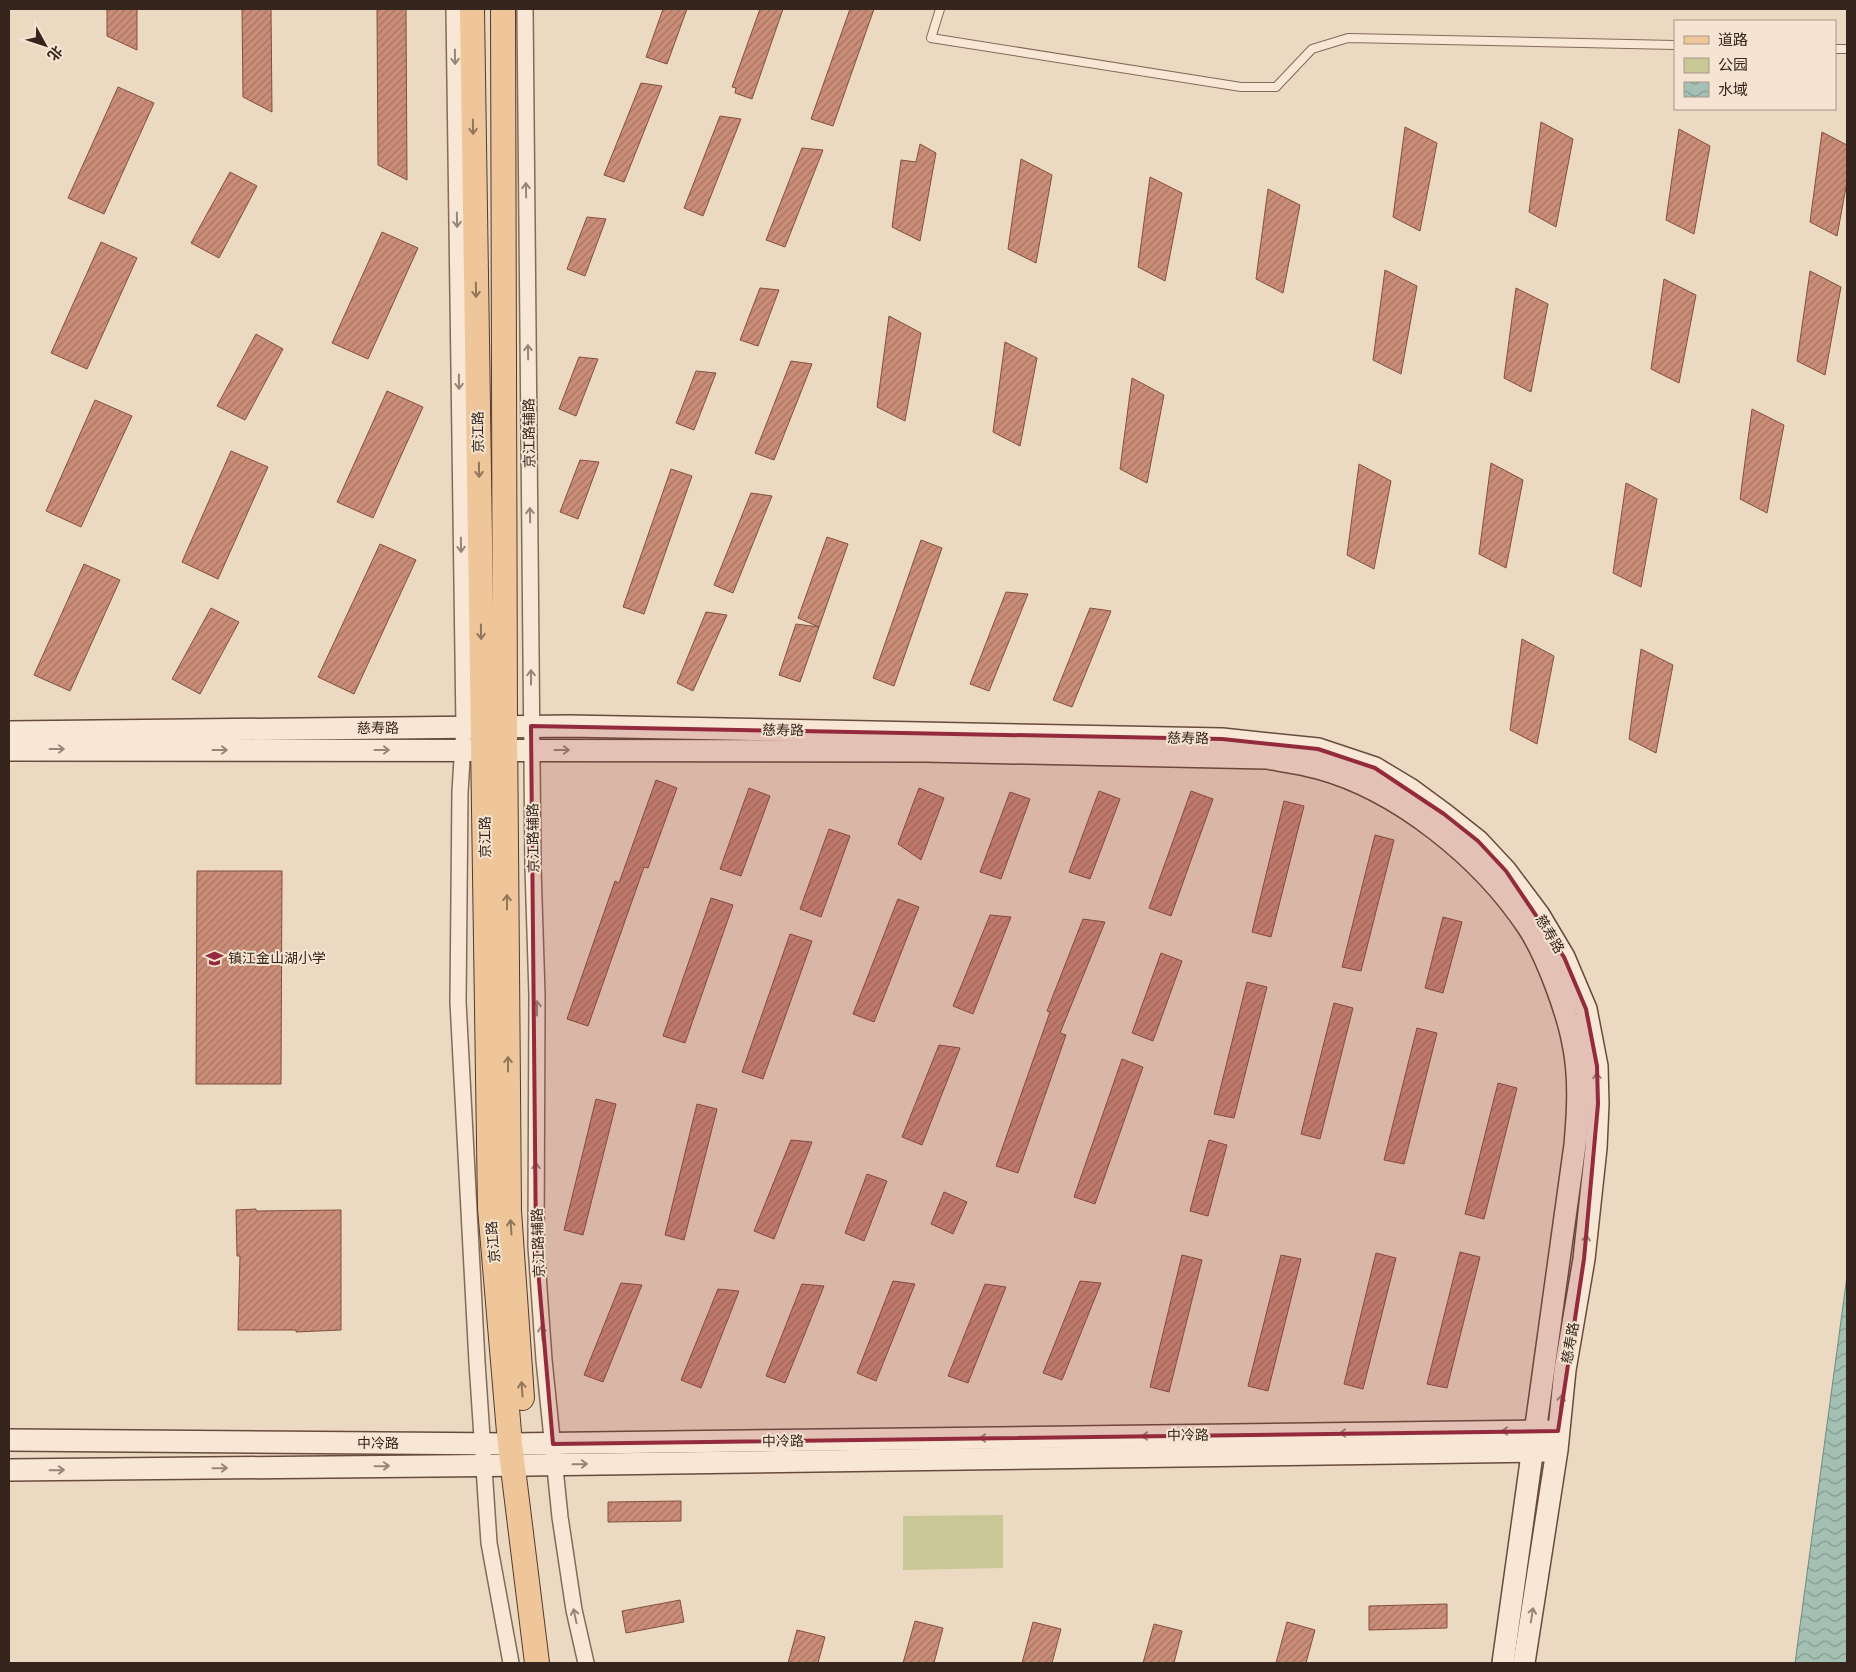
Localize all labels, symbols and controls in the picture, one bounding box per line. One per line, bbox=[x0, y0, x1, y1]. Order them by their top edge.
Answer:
north arrow bbox=[20, 20, 70, 70]
legend bbox=[1674, 20, 1836, 110]
text: 道路 bbox=[1718, 31, 1748, 49]
text: 北 bbox=[44, 43, 66, 64]
one-way arrow bbox=[450, 49, 460, 65]
text: 公园 bbox=[1718, 56, 1748, 74]
text: 水域 bbox=[1718, 81, 1748, 99]
one-way arrow bbox=[469, 119, 478, 135]
one-way arrow bbox=[522, 182, 531, 198]
one-way arrow bbox=[452, 212, 462, 228]
one-way arrow bbox=[471, 282, 481, 298]
one-way arrow bbox=[523, 345, 533, 361]
one-way arrow bbox=[454, 374, 464, 390]
street label: 京江路辅路 bbox=[520, 398, 538, 468]
street label: 京江路 bbox=[470, 411, 486, 453]
one-way arrow bbox=[474, 462, 484, 478]
one-way arrow bbox=[525, 507, 535, 524]
one-way arrow bbox=[456, 536, 466, 553]
one-way arrow bbox=[477, 624, 486, 640]
one-way arrow bbox=[526, 670, 536, 686]
street label: 慈寿路 bbox=[357, 720, 399, 736]
street label: 慈寿路 bbox=[762, 722, 804, 738]
street label: 慈寿路 bbox=[1167, 730, 1209, 746]
one-way arrow bbox=[49, 744, 65, 754]
one-way arrow bbox=[212, 745, 228, 755]
one-way arrow bbox=[374, 745, 390, 755]
one-way arrow bbox=[554, 745, 570, 755]
street label: 京江路辅路 bbox=[524, 803, 542, 873]
street label: 京江路 bbox=[477, 816, 493, 858]
one-way arrow bbox=[502, 894, 512, 910]
street label: 慈寿路 bbox=[1532, 912, 1568, 956]
school or university icon: 镇江金山湖小学 bbox=[204, 948, 224, 968]
place label: 镇江金山湖小学 bbox=[228, 950, 326, 966]
one-way arrow bbox=[532, 1000, 542, 1016]
one-way arrow bbox=[503, 1057, 513, 1073]
one-way arrow bbox=[1593, 1072, 1602, 1088]
one-way arrow bbox=[531, 1163, 541, 1179]
street label: 京江路辅路 bbox=[529, 1208, 547, 1278]
one-way arrow bbox=[506, 1219, 515, 1235]
street label: 京江路 bbox=[483, 1220, 503, 1264]
one-way arrow bbox=[1581, 1234, 1591, 1250]
street label: 慈寿路 bbox=[1558, 1321, 1582, 1365]
one-way arrow bbox=[538, 1325, 547, 1341]
one-way arrow bbox=[517, 1381, 526, 1397]
one-way arrow bbox=[1556, 1395, 1566, 1411]
one-way arrow bbox=[1501, 1426, 1518, 1436]
street label: 中冷路 bbox=[1167, 1427, 1209, 1443]
one-way arrow bbox=[1339, 1429, 1355, 1438]
one-way arrow bbox=[1141, 1431, 1158, 1441]
street label: 中冷路 bbox=[762, 1433, 804, 1449]
one-way arrow bbox=[979, 1433, 995, 1443]
street label: 中冷路 bbox=[357, 1435, 399, 1451]
one-way arrow bbox=[572, 1459, 588, 1469]
one-way arrow bbox=[374, 1461, 390, 1471]
one-way arrow bbox=[212, 1463, 228, 1473]
one-way arrow bbox=[49, 1465, 65, 1475]
one-way arrow bbox=[1527, 1607, 1537, 1623]
one-way arrow bbox=[570, 1608, 579, 1624]

